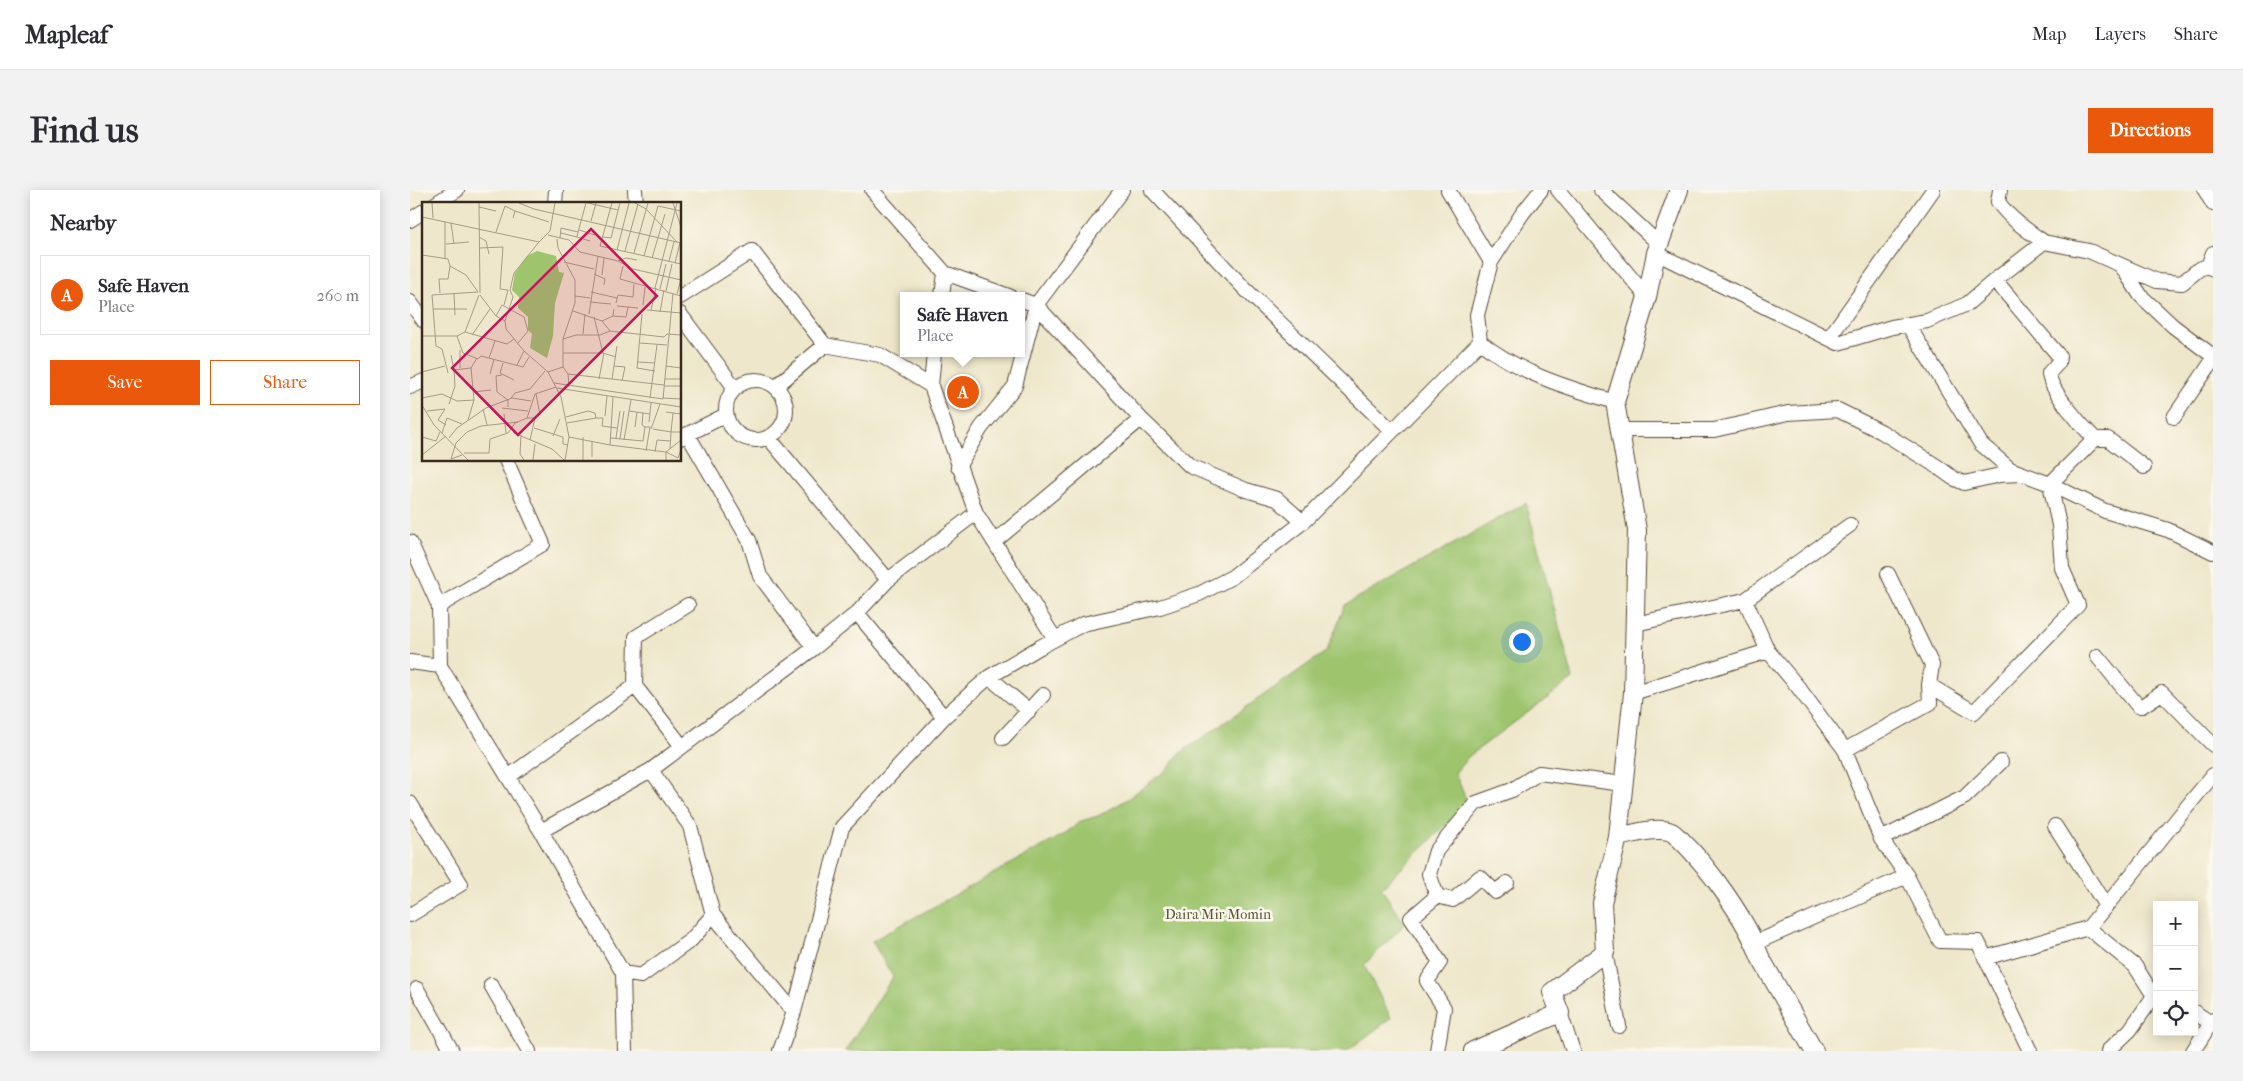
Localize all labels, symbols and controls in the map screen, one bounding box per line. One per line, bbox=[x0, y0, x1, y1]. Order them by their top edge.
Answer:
text: Mapleaf bbox=[25, 21, 108, 49]
text: Map bbox=[2032, 24, 2066, 45]
text: Layers bbox=[2094, 24, 2146, 45]
text: Share bbox=[2174, 24, 2218, 45]
button: Directions bbox=[2088, 108, 2213, 153]
text: Find us bbox=[30, 110, 139, 151]
inset map bbox=[422, 202, 681, 461]
text: Nearby bbox=[50, 211, 116, 235]
text: Safe Haven bbox=[98, 275, 189, 297]
text: A bbox=[62, 286, 72, 305]
text: 260 m bbox=[317, 286, 359, 305]
popup bbox=[900, 292, 1025, 357]
text: Place bbox=[98, 297, 134, 316]
text: Safe Haven bbox=[917, 304, 1008, 326]
text: Place bbox=[917, 326, 953, 345]
button: Save bbox=[50, 360, 200, 405]
button: Share bbox=[210, 360, 360, 405]
pin: A bbox=[947, 373, 979, 411]
your location bbox=[1509, 629, 1535, 655]
map controls bbox=[2153, 901, 2198, 1036]
button: + bbox=[2153, 901, 2198, 946]
park label: Daira Mir Momin bbox=[1165, 906, 1271, 923]
button: − bbox=[2153, 946, 2198, 991]
button: locate bbox=[2153, 991, 2198, 1036]

